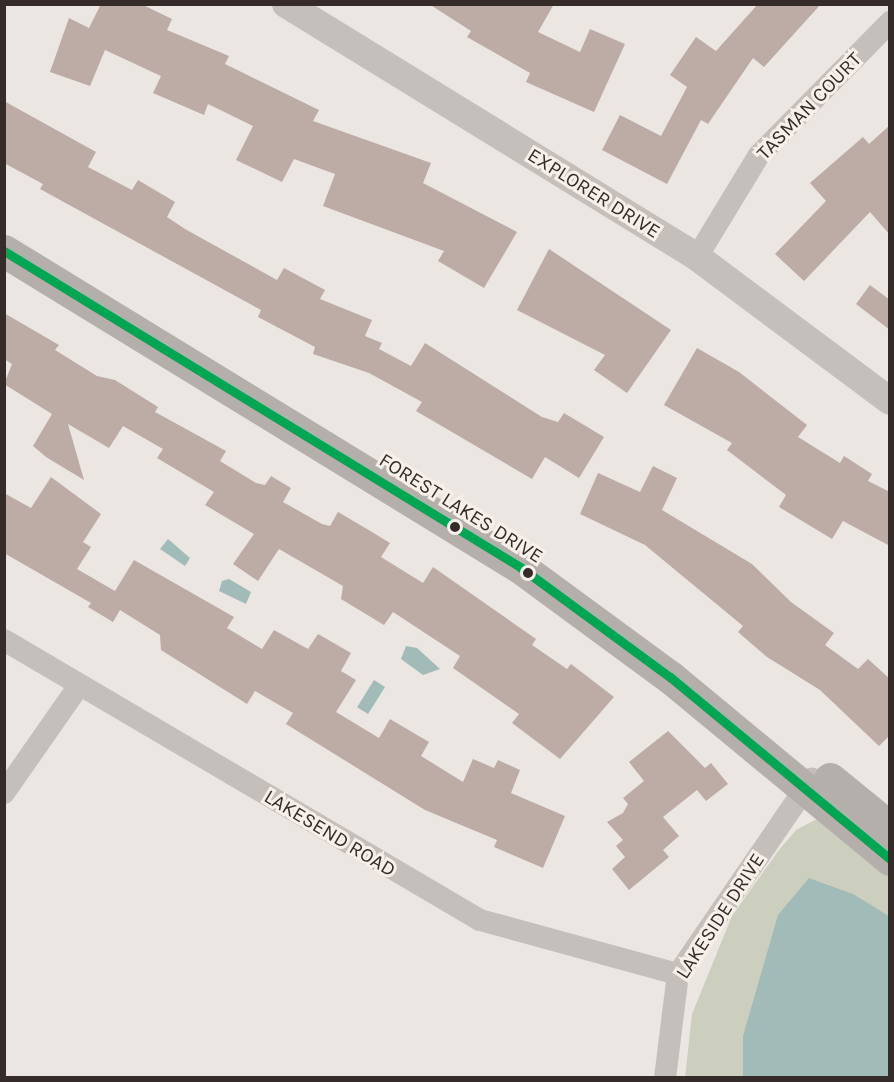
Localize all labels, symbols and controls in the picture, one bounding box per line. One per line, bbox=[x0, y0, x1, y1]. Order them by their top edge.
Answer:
street label: TASMAN COURT bbox=[752, 47, 866, 165]
street label: EXPLORER DRIVE bbox=[523, 143, 665, 243]
street label: FOREST LAKES DRIVE bbox=[375, 448, 547, 568]
unlabelled marker bbox=[449, 521, 461, 533]
unlabelled marker bbox=[522, 567, 534, 579]
street label: LAKESEND ROAD bbox=[260, 784, 400, 882]
street label: LAKESIDE DRIVE bbox=[671, 849, 769, 983]

